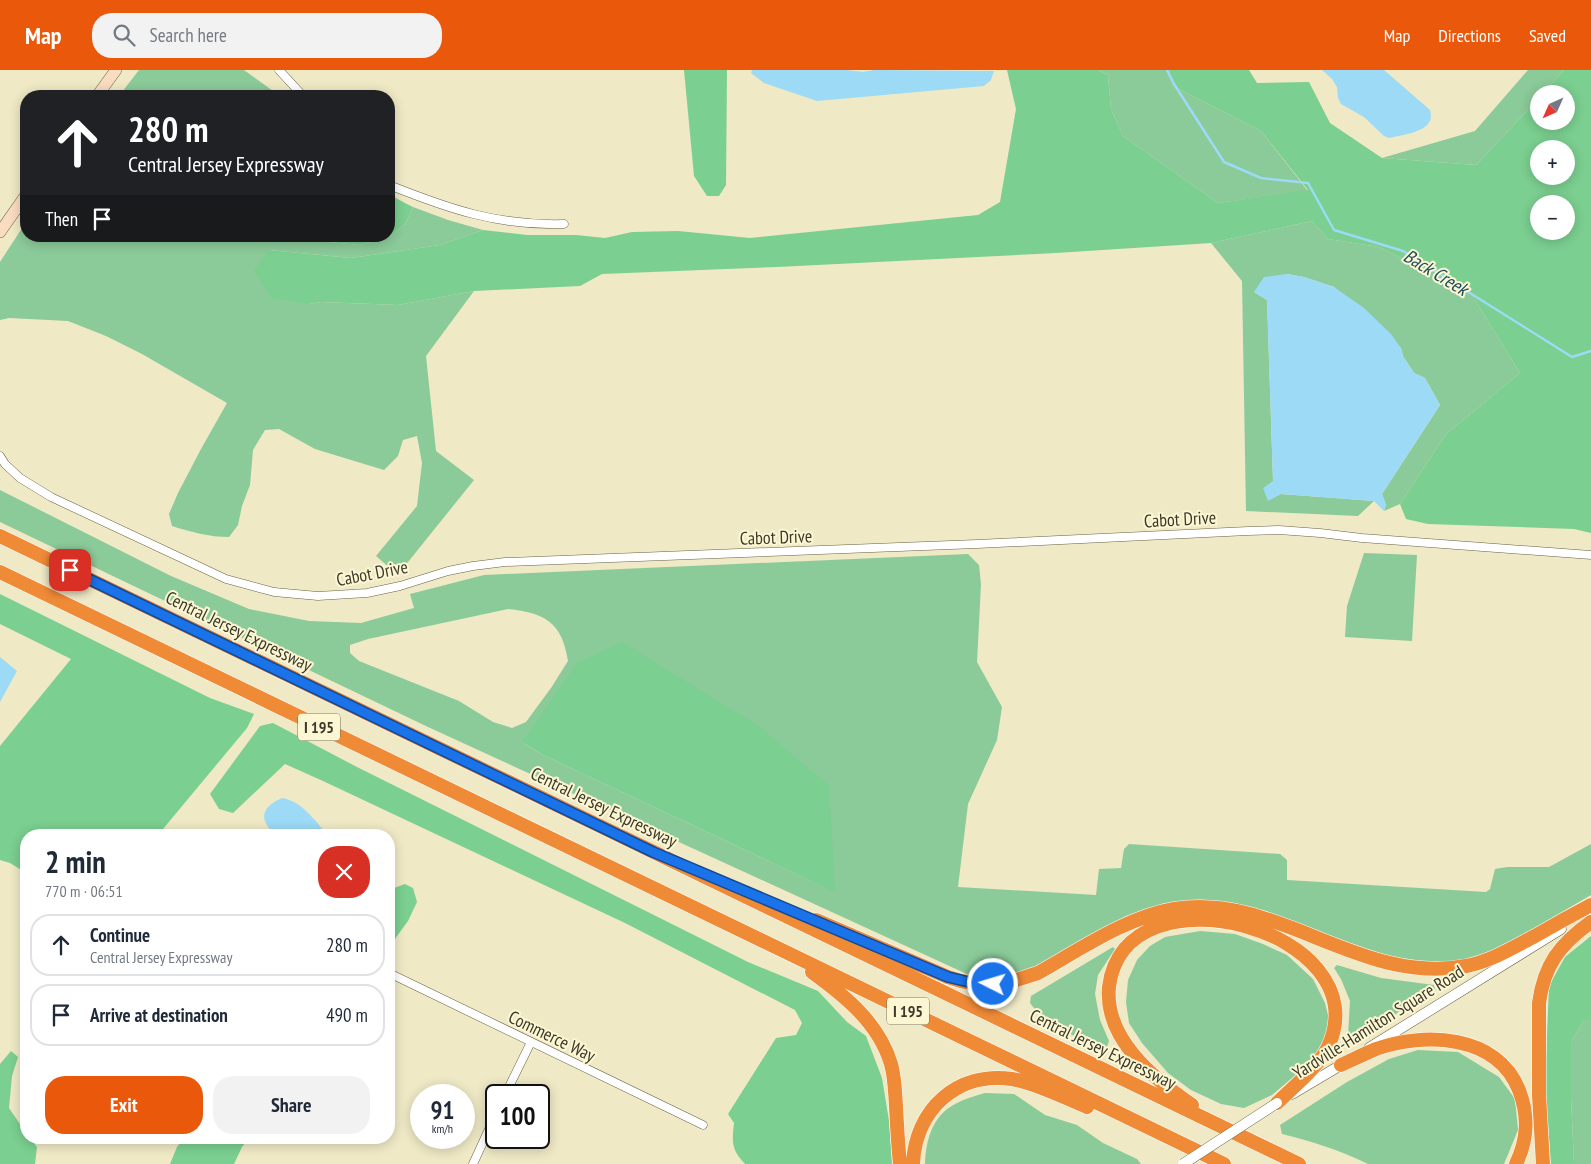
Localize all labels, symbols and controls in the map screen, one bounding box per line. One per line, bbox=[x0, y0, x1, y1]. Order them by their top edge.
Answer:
search box bbox=[92, 13, 442, 58]
text: Map bbox=[25, 20, 62, 51]
icon: search bbox=[110, 21, 138, 49]
text: Search here bbox=[150, 23, 227, 47]
text: Map bbox=[1384, 24, 1410, 47]
text: Directions bbox=[1438, 24, 1501, 47]
text: Saved bbox=[1529, 24, 1566, 47]
north arrow bbox=[1530, 85, 1575, 130]
map controls bbox=[1530, 85, 1575, 240]
text: 280 m bbox=[128, 106, 209, 152]
icon: ahead bbox=[45, 110, 110, 175]
button: + bbox=[1530, 140, 1575, 185]
text: Central Jersey Expressway bbox=[128, 150, 324, 178]
button: − bbox=[1530, 195, 1575, 240]
icon: arrive bbox=[88, 205, 116, 233]
text: Then bbox=[45, 207, 78, 231]
water label: Back Creek bbox=[1399, 243, 1475, 302]
street label: Cabot Drive bbox=[1143, 506, 1217, 532]
street label: Cabot Drive bbox=[739, 524, 813, 550]
pin bbox=[49, 549, 91, 591]
street label: Cabot Drive bbox=[334, 555, 410, 591]
icon: arrive bbox=[56, 556, 84, 584]
street label: Central Jersey Expressway bbox=[162, 586, 316, 677]
road number: I 195 bbox=[298, 714, 340, 740]
street label: Central Jersey Expressway bbox=[527, 762, 681, 853]
text: 2 min bbox=[45, 842, 106, 881]
button: close bbox=[318, 846, 370, 898]
text: 770 m · 06:51 bbox=[45, 881, 123, 901]
text: Continue bbox=[90, 923, 150, 947]
icon: ahead bbox=[47, 931, 75, 959]
text: 280 m bbox=[326, 933, 368, 957]
text: Central Jersey Expressway bbox=[90, 947, 232, 967]
position arrow bbox=[966, 957, 1018, 1009]
street label: Yardville-Hamilton Square Road bbox=[1288, 960, 1468, 1084]
road number: I 195 bbox=[887, 998, 929, 1024]
icon: arrive bbox=[47, 1001, 75, 1029]
text: Arrive at destination bbox=[90, 1003, 228, 1027]
text: 490 m bbox=[326, 1003, 368, 1027]
street label: Central Jersey Expressway bbox=[1026, 1004, 1180, 1095]
street label: Commerce Way bbox=[505, 1005, 599, 1067]
button: Exit bbox=[45, 1076, 203, 1134]
button: Share bbox=[213, 1076, 370, 1134]
speed limit sign: 100 bbox=[485, 1084, 550, 1149]
text: 91 bbox=[431, 1094, 454, 1126]
text: km/h bbox=[432, 1121, 453, 1136]

